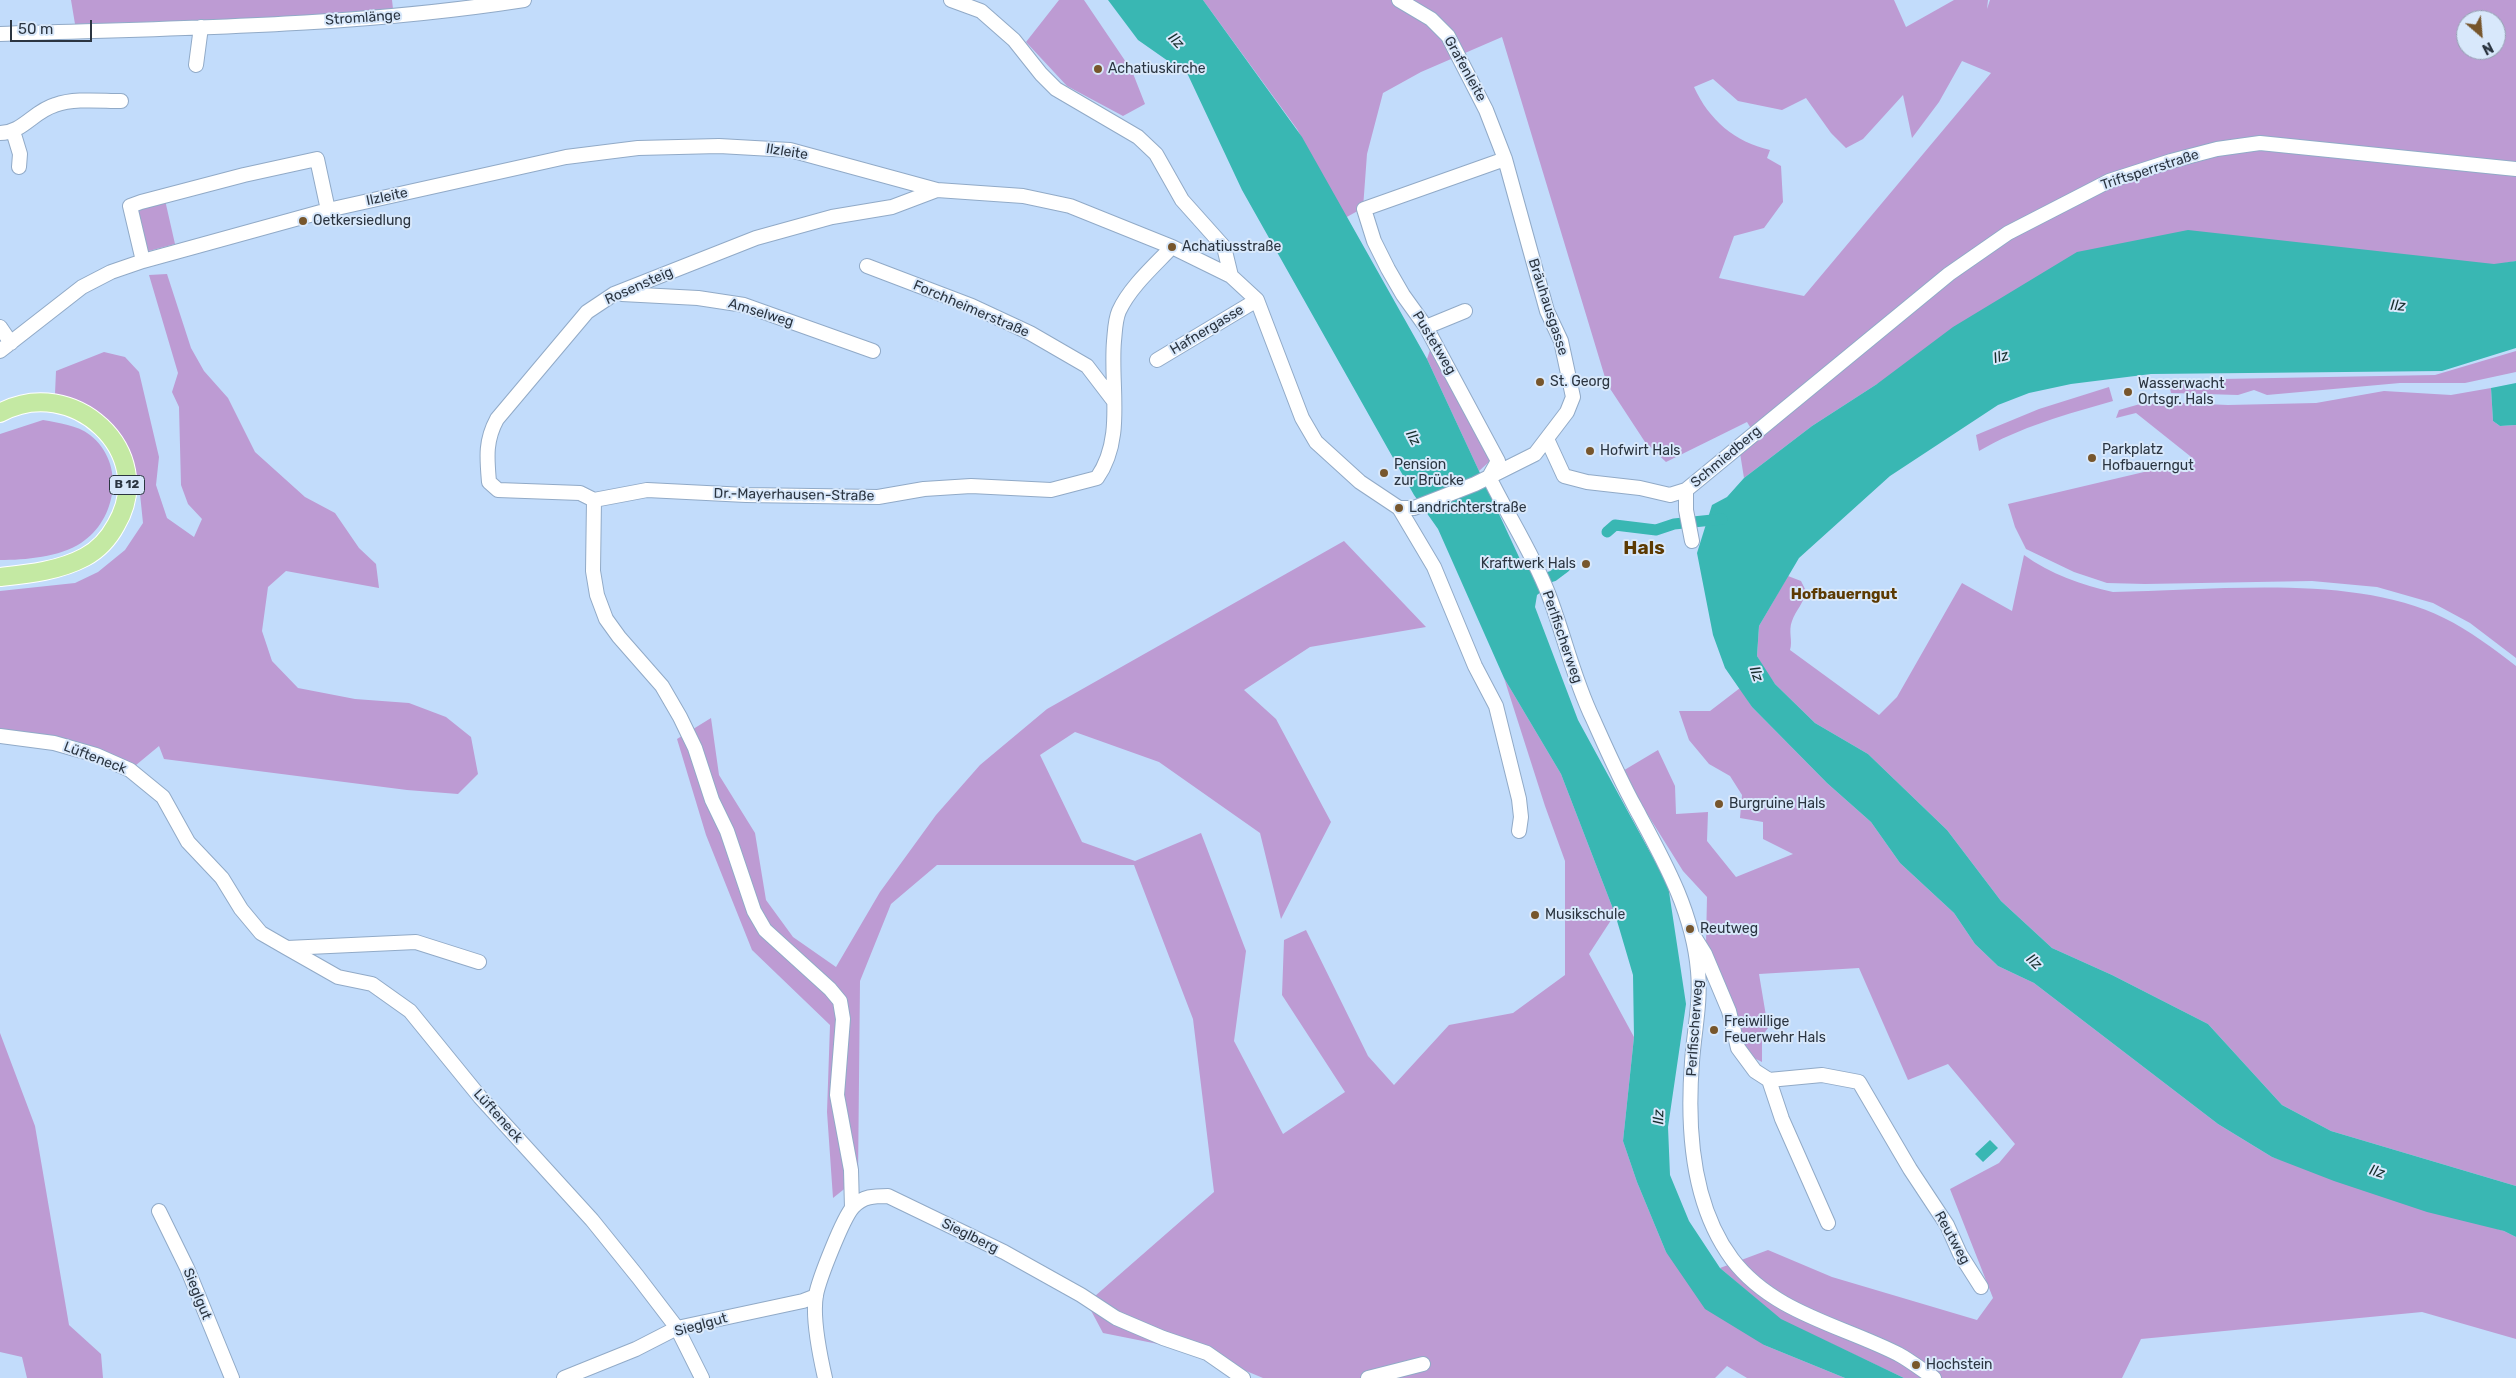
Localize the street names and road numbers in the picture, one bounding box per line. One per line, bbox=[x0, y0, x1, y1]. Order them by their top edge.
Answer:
street label: Stromlänge bbox=[325, 7, 401, 29]
street label: Grafenleite bbox=[1440, 33, 1490, 105]
street label: Ilzleite bbox=[765, 140, 809, 164]
street label: Triftsperrstraße bbox=[2099, 146, 2201, 194]
street label: Ilzleite bbox=[365, 184, 409, 210]
street label: Bräuhausgasse bbox=[1524, 256, 1572, 358]
street label: Rosensteig bbox=[602, 264, 676, 308]
street label: Forchheimerstraße bbox=[910, 277, 1032, 341]
street label: Amselweg bbox=[726, 295, 796, 331]
street label: Hafnergasse bbox=[1167, 301, 1247, 359]
street label: Pustetweg bbox=[1409, 308, 1459, 378]
street label: Schmiedberg bbox=[1687, 423, 1765, 491]
road number: B 12 bbox=[110, 476, 144, 494]
street label: Dr.-Mayerhausen-Straße bbox=[713, 485, 875, 505]
street label: Perlfischerweg bbox=[1538, 588, 1586, 686]
street label: Lüfteneck bbox=[61, 738, 129, 778]
street label: Perlfischerweg bbox=[1683, 979, 1707, 1077]
street label: Lüfteneck bbox=[470, 1086, 526, 1146]
street label: Reutweg bbox=[1931, 1209, 1973, 1267]
street label: Sieglberg bbox=[939, 1215, 1001, 1257]
street label: Sieglgut bbox=[179, 1266, 215, 1322]
street label: Sieglgut bbox=[673, 1310, 729, 1340]

